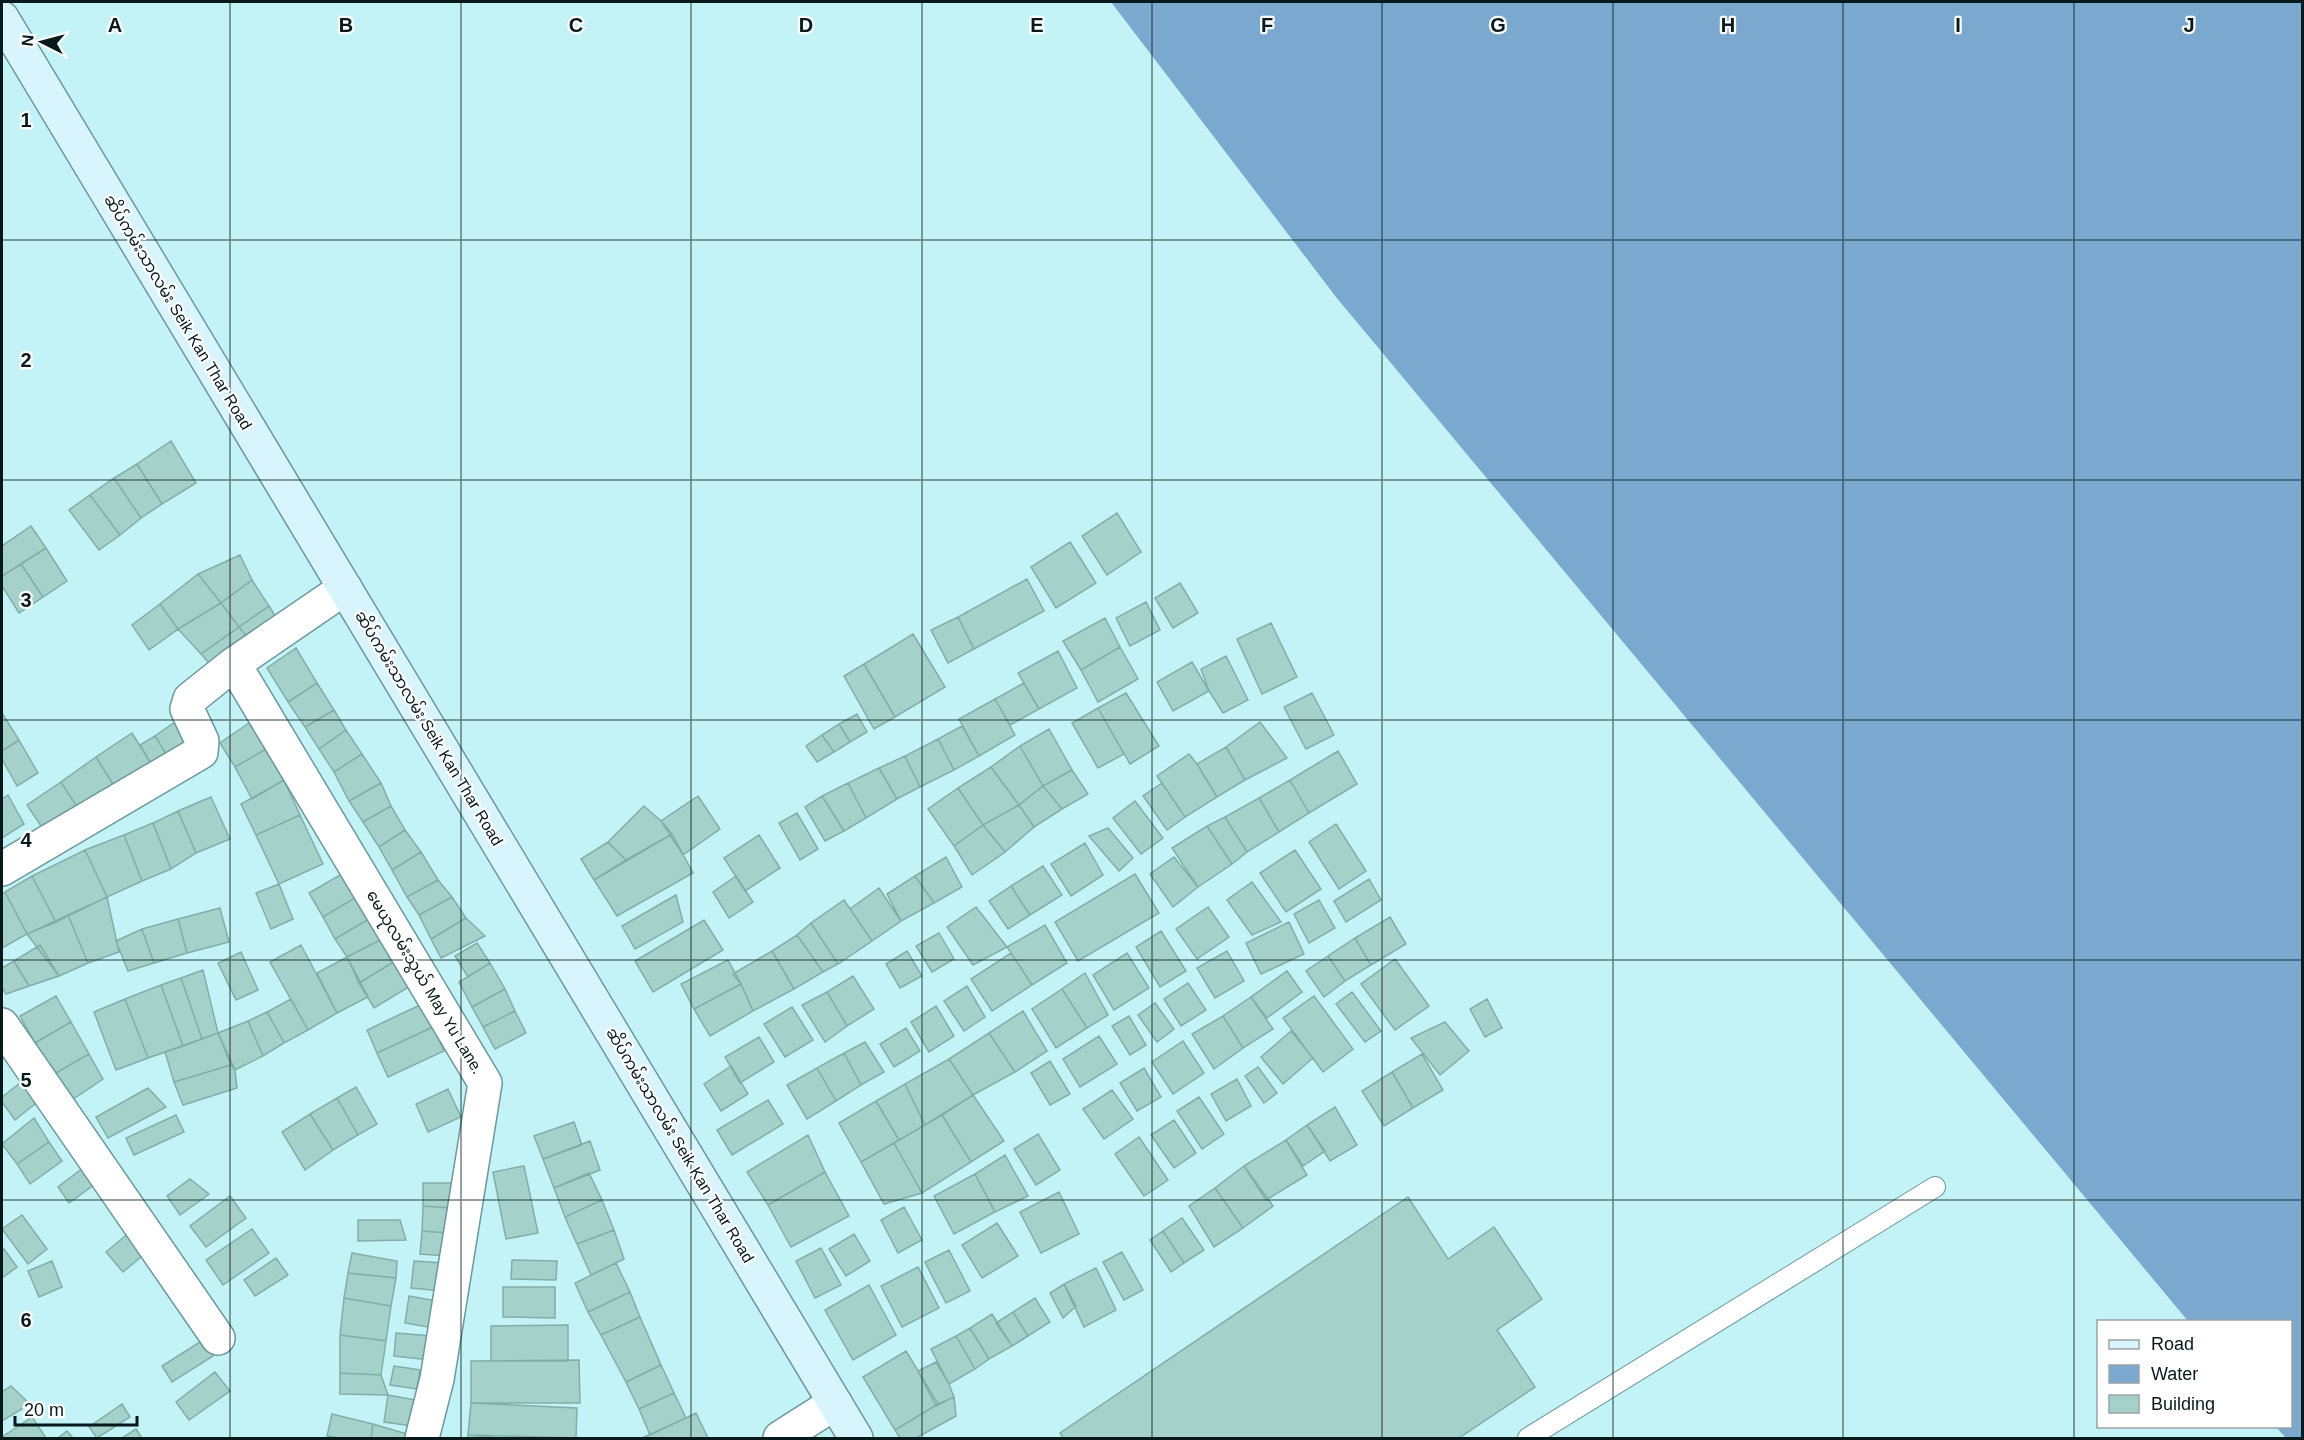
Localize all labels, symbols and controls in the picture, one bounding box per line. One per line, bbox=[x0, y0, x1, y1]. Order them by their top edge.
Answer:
north arrow bbox=[12, 12, 72, 72]
text: A bbox=[108, 14, 122, 36]
text: B bbox=[339, 14, 353, 36]
text: C bbox=[569, 14, 583, 36]
text: D bbox=[799, 14, 813, 36]
text: E bbox=[1030, 14, 1044, 36]
text: F bbox=[1261, 14, 1273, 36]
text: G bbox=[1490, 14, 1506, 36]
text: H bbox=[1721, 14, 1735, 36]
text: I bbox=[1955, 14, 1961, 36]
text: J bbox=[2183, 14, 2195, 36]
text: N bbox=[19, 34, 37, 47]
text: 1 bbox=[20, 109, 32, 131]
street label: ဆိပ်ကမ်းသာလမ်း Seik Kan Thar Road bbox=[101, 190, 258, 433]
text: 2 bbox=[20, 349, 32, 371]
text: 3 bbox=[20, 589, 32, 611]
street label: ဆိပ်ကမ်းသာလမ်း Seik Kan Thar Road bbox=[352, 606, 509, 849]
text: 4 bbox=[20, 829, 32, 851]
street label: မေယုလမ်းသွယ် May Yu Lane. bbox=[358, 886, 489, 1080]
street label: ဆိပ်ကမ်းသာလမ်း Seik Kan Thar Road bbox=[603, 1023, 760, 1266]
text: 5 bbox=[20, 1069, 32, 1091]
text: 6 bbox=[20, 1309, 32, 1331]
legend bbox=[2097, 1320, 2292, 1428]
text: Road bbox=[2151, 1334, 2194, 1354]
text: Water bbox=[2151, 1364, 2198, 1384]
scale bar bbox=[15, 1389, 136, 1427]
text: Building bbox=[2151, 1394, 2215, 1414]
text: 20 m bbox=[24, 1400, 64, 1420]

